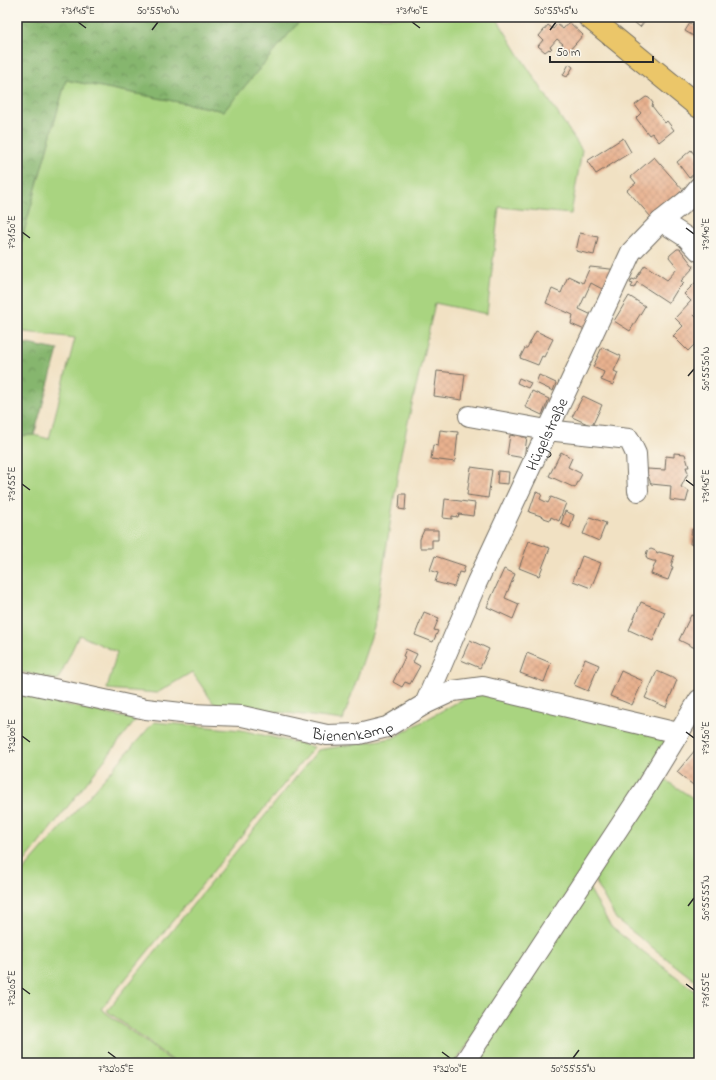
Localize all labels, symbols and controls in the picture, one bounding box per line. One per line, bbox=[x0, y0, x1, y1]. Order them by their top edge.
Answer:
text: 7°31'45"E bbox=[61, 4, 95, 19]
text: 50°55'40"N bbox=[137, 4, 180, 19]
text: 7°31'40"E bbox=[396, 4, 428, 19]
text: 50°55'45"N bbox=[534, 4, 578, 19]
scale bar bbox=[550, 38, 653, 64]
text: 50 m bbox=[556, 44, 580, 62]
text: 7°31'50"E bbox=[5, 215, 20, 249]
text: 7°31'40"E bbox=[699, 218, 714, 250]
text: 50°55'50"N bbox=[699, 347, 714, 391]
street label: Hügelstraße bbox=[520, 394, 576, 475]
text: 7°31'55"E bbox=[5, 467, 20, 502]
text: 7°31'45"E bbox=[699, 469, 714, 503]
street label: Bienenkamp bbox=[309, 716, 399, 749]
text: 7°32'00"E bbox=[5, 719, 20, 753]
text: 7°31'50"E bbox=[699, 721, 714, 755]
text: 50°55'55"N bbox=[699, 875, 714, 921]
text: 7°32'05"E bbox=[5, 970, 20, 1006]
text: 7°31'55"E bbox=[699, 973, 714, 1008]
text: 7°32'05"E bbox=[98, 1062, 134, 1077]
text: 7°32'00"E bbox=[433, 1062, 467, 1077]
text: 50°55'55"N bbox=[550, 1062, 596, 1077]

